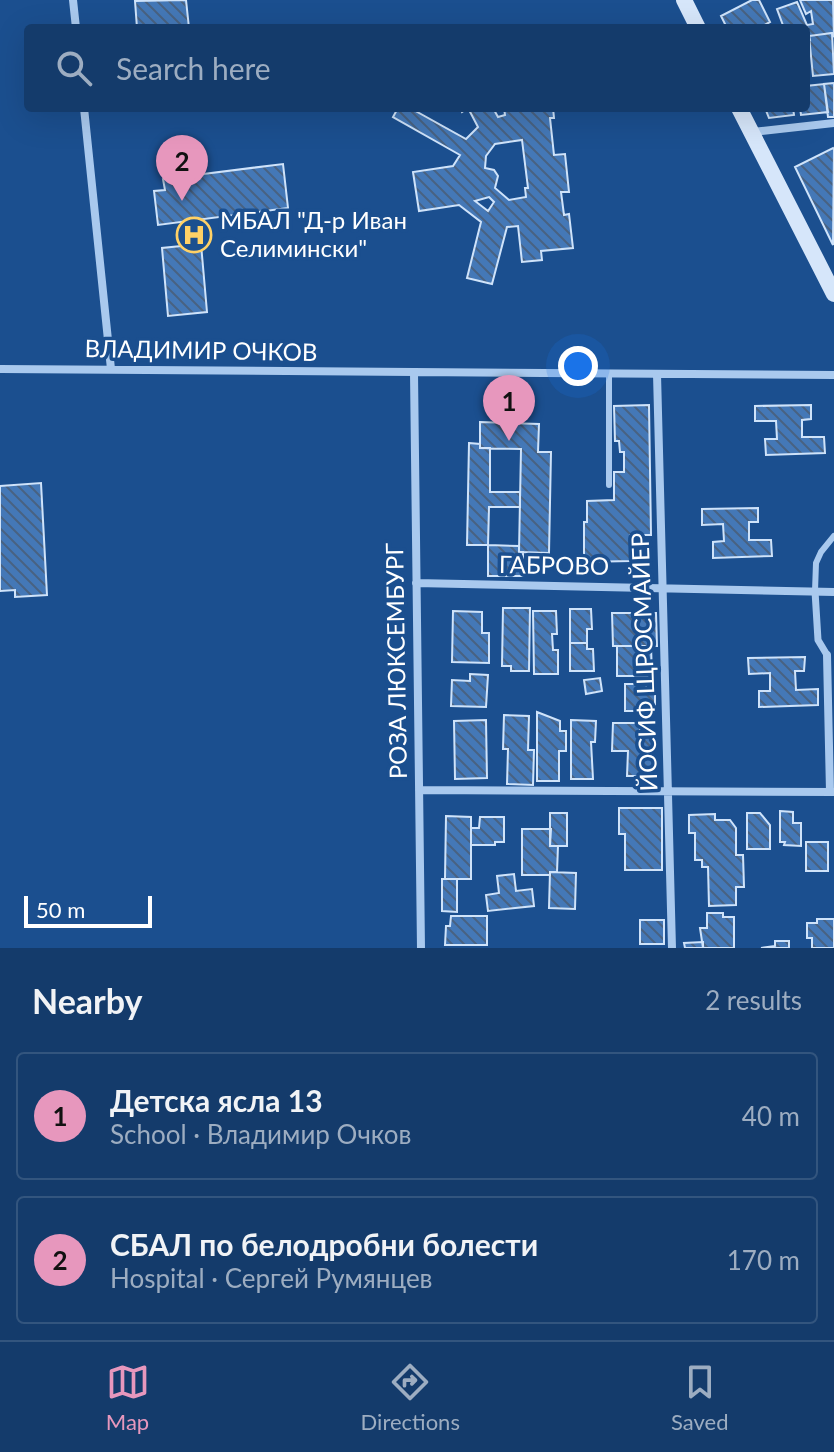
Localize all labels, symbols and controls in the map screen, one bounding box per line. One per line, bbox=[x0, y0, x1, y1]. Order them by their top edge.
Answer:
search box bbox=[24, 24, 810, 112]
icon: search bbox=[52, 46, 96, 90]
text: Search here bbox=[116, 50, 271, 86]
pin: 2 bbox=[156, 135, 208, 201]
place label: МБАЛ "Д-р Иван Селимински" bbox=[220, 205, 407, 262]
hospital icon: МБАЛ "Д-р Иван Селимински" bbox=[175, 216, 213, 254]
street label: ВЛАДИМИР ОЧКОВ bbox=[84, 333, 318, 366]
your location bbox=[558, 346, 598, 386]
pin: 1 bbox=[483, 375, 535, 441]
street label: ЙОСИФ ЩРОСМАЙЕР bbox=[624, 532, 663, 792]
street label: РОЗА ЛЮКСЕМБУРГ bbox=[379, 542, 412, 779]
street label: ГАБРОВО bbox=[499, 549, 609, 580]
scale bar bbox=[24, 892, 152, 928]
text: 50 m bbox=[36, 896, 85, 923]
text: Nearby bbox=[32, 980, 143, 1021]
text: 2 results bbox=[705, 984, 802, 1016]
text: Детска ясла 13 bbox=[110, 1082, 323, 1118]
text: 1 bbox=[52, 1100, 68, 1132]
text: 40 m bbox=[742, 1100, 800, 1132]
text: School · Владимир Очков bbox=[110, 1118, 411, 1150]
text: СБАЛ по белодробни болести bbox=[110, 1226, 538, 1262]
text: 2 bbox=[52, 1244, 68, 1276]
text: 170 m bbox=[727, 1244, 800, 1276]
text: Hospital · Сергей Румянцев bbox=[110, 1262, 433, 1294]
tab: Map bbox=[106, 1360, 150, 1435]
tab: Directions bbox=[361, 1360, 460, 1435]
tab: Saved bbox=[671, 1360, 728, 1435]

